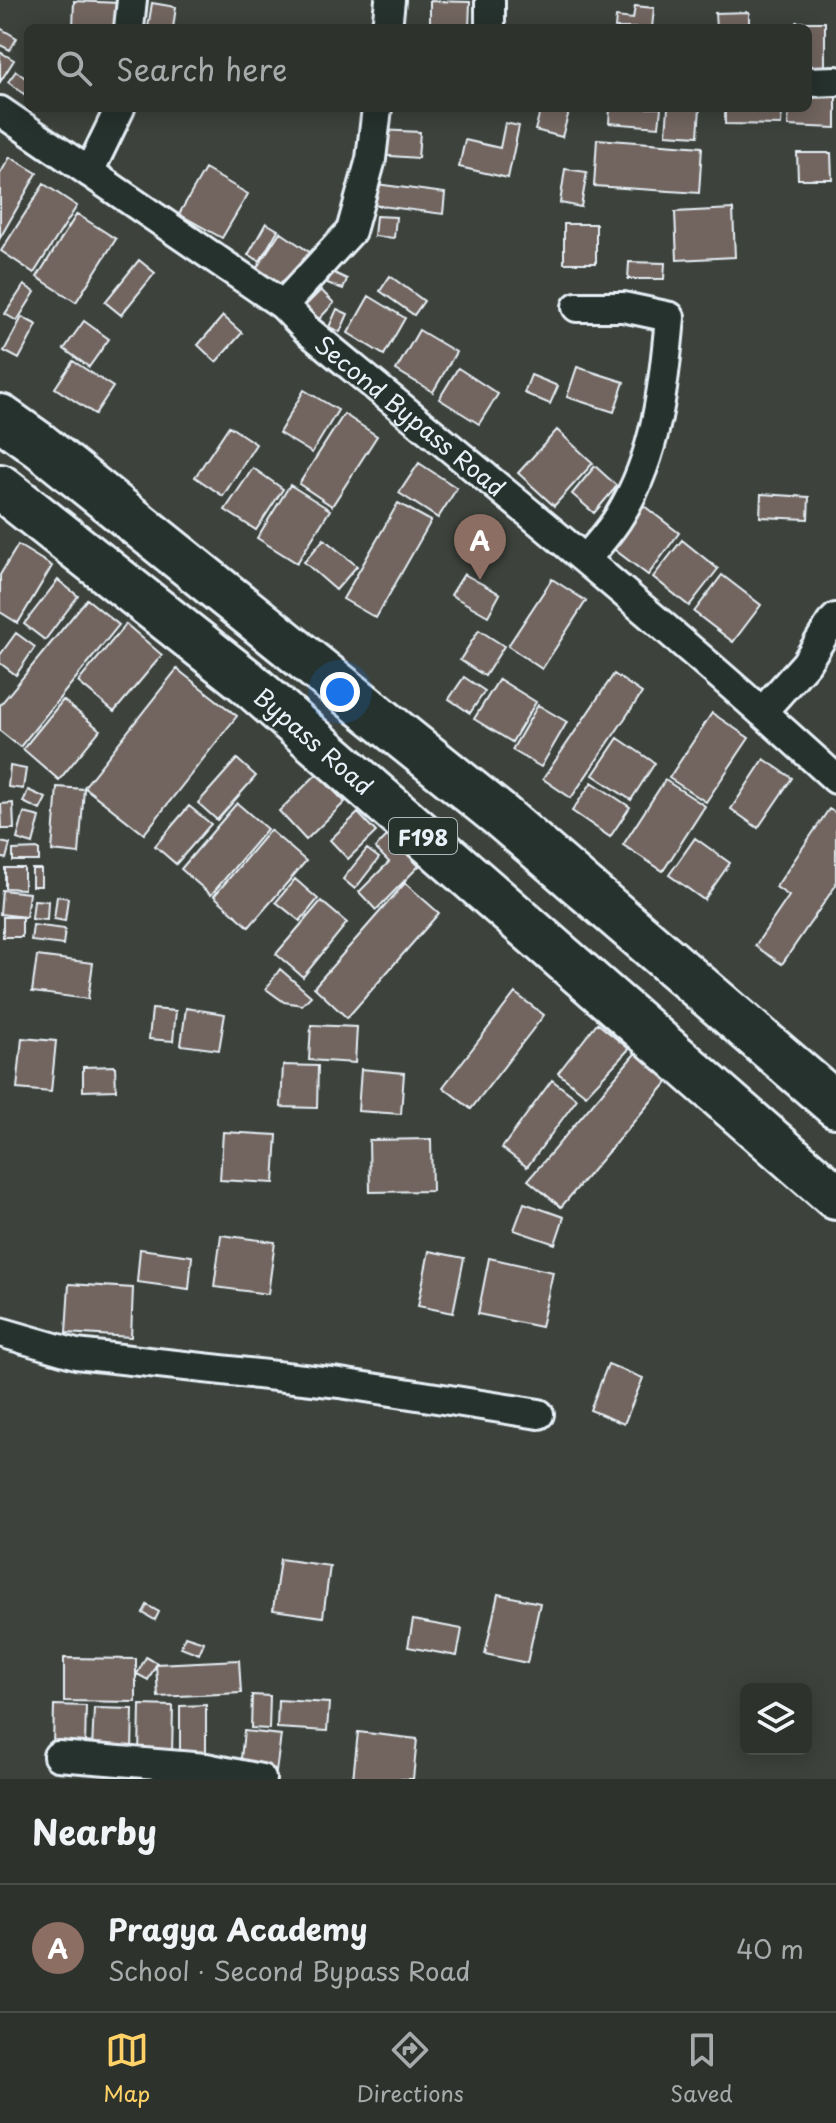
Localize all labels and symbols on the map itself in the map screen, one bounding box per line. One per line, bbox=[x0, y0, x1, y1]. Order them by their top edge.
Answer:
street label: Second Bypass Road bbox=[307, 326, 514, 505]
pin: A bbox=[454, 514, 506, 580]
your location bbox=[320, 672, 360, 712]
street label: Bypass Road bbox=[247, 678, 382, 803]
road number: F198 bbox=[389, 818, 457, 854]

